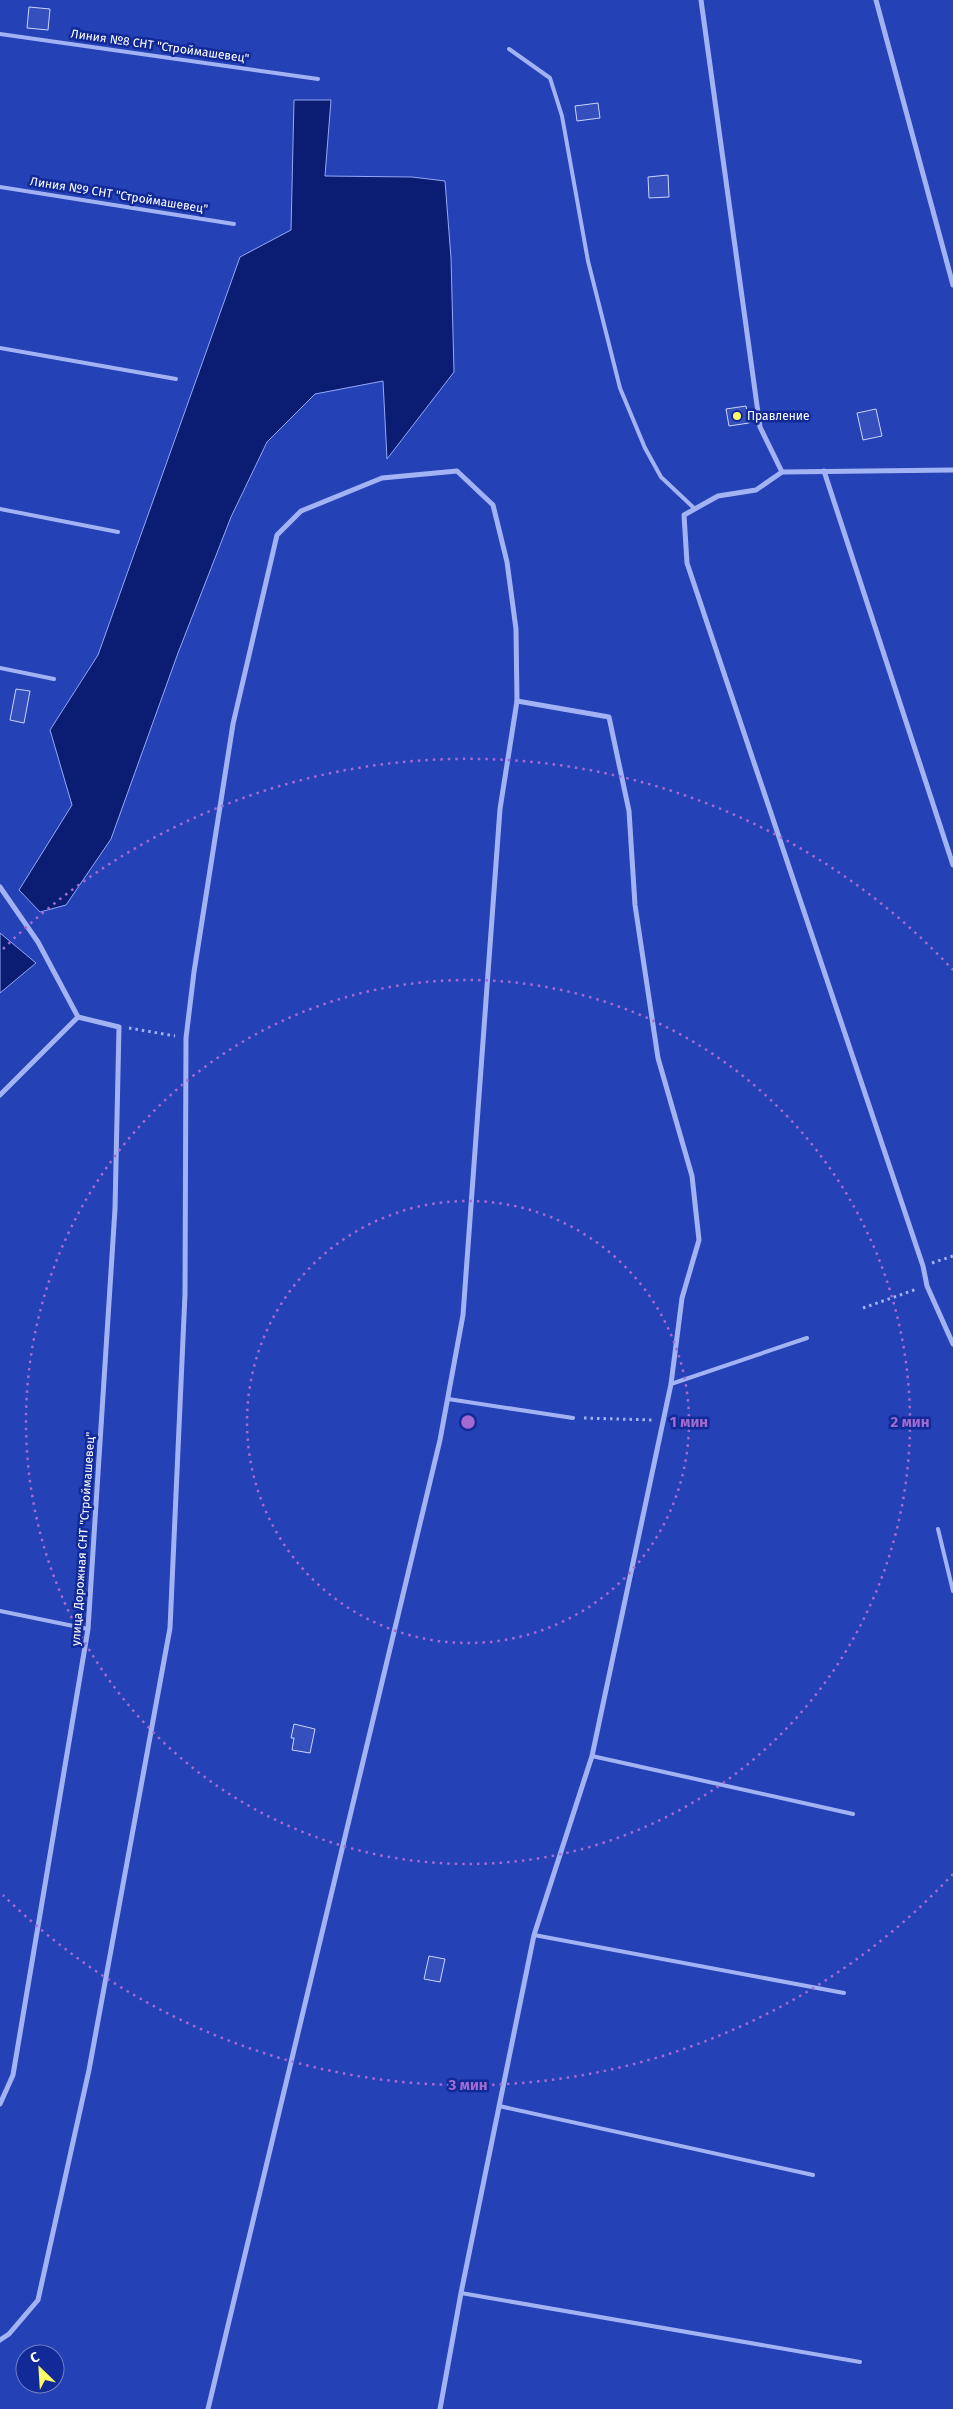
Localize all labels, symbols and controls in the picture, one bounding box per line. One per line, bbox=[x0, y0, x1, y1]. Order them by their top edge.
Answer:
street label: Линия №8 СНТ "Строймашевец" bbox=[70, 27, 250, 65]
street label: Линия №9 СНТ "Строймашевец" bbox=[29, 174, 209, 216]
place label: Правление bbox=[747, 409, 810, 423]
marker: Правление bbox=[731, 410, 743, 422]
centre of rings bbox=[459, 1413, 477, 1431]
text: 1 мин bbox=[670, 1413, 708, 1431]
text: 2 мин bbox=[890, 1413, 930, 1431]
street label: улица Дорожная СНТ "Строймашевец" bbox=[69, 1431, 97, 1647]
text: 3 мин bbox=[447, 2076, 488, 2094]
north arrow bbox=[15, 2344, 65, 2394]
text: С bbox=[27, 2348, 42, 2367]

